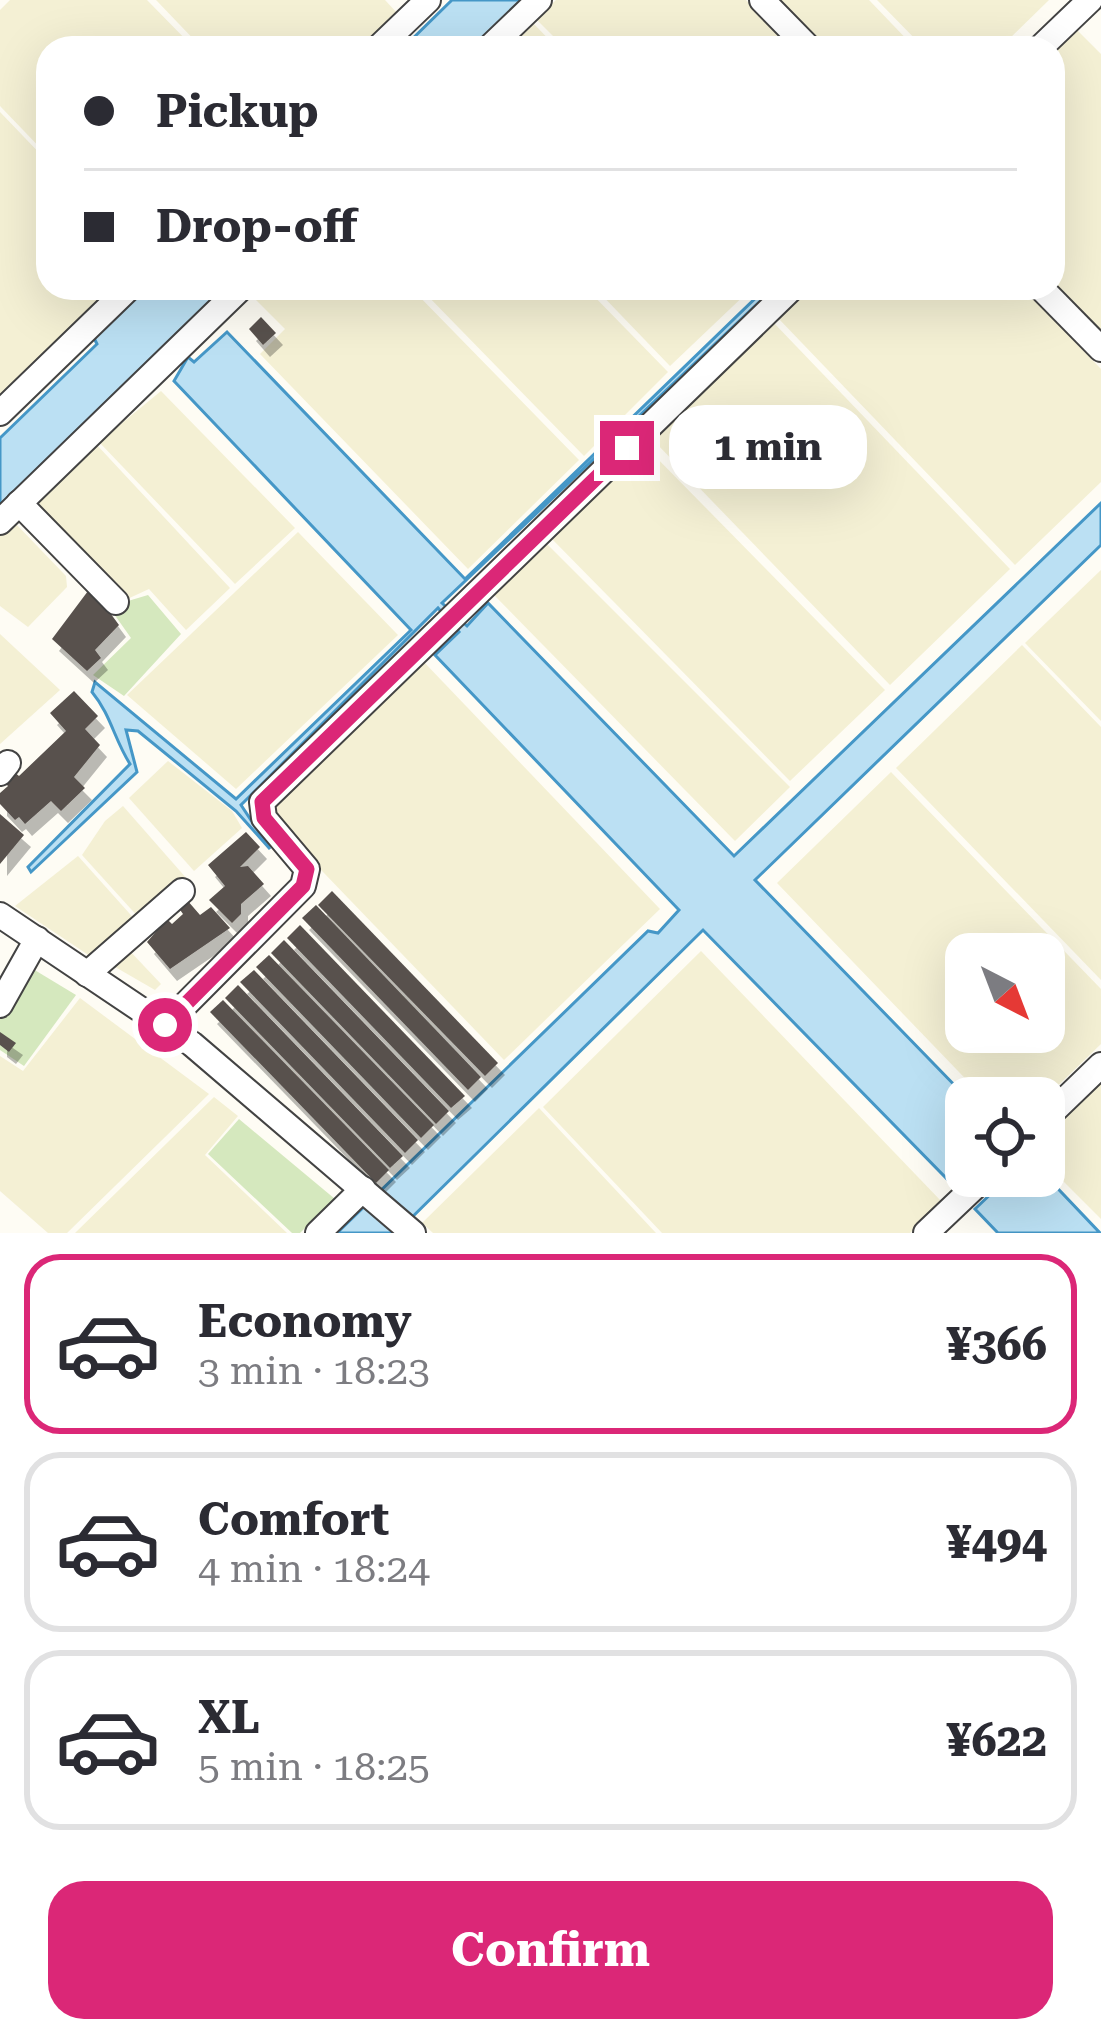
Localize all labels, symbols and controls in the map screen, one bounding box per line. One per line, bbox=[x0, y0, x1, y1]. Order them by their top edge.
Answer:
text: Pickup bbox=[156, 85, 319, 138]
text: Drop-off bbox=[156, 200, 357, 253]
callout: 1 min bbox=[669, 406, 867, 490]
route end bbox=[600, 421, 654, 475]
text: 1 min bbox=[714, 424, 822, 470]
north arrow bbox=[945, 933, 1065, 1053]
map controls bbox=[945, 933, 1065, 1197]
route start bbox=[138, 998, 192, 1052]
button: locate bbox=[945, 1077, 1065, 1197]
icon: car bbox=[54, 1290, 162, 1398]
text: Economy bbox=[198, 1295, 412, 1348]
text: ¥366 bbox=[946, 1318, 1047, 1371]
text: 3 min · 18:23 bbox=[198, 1348, 430, 1394]
icon: car bbox=[54, 1488, 162, 1596]
text: Comfort bbox=[198, 1493, 389, 1546]
text: ¥494 bbox=[946, 1516, 1047, 1569]
text: 4 min · 18:24 bbox=[198, 1546, 430, 1592]
icon: car bbox=[54, 1686, 162, 1794]
text: XL bbox=[198, 1691, 260, 1744]
text: ¥622 bbox=[946, 1714, 1047, 1767]
text: 5 min · 18:25 bbox=[198, 1744, 430, 1790]
button: Confirm bbox=[48, 1881, 1053, 2019]

